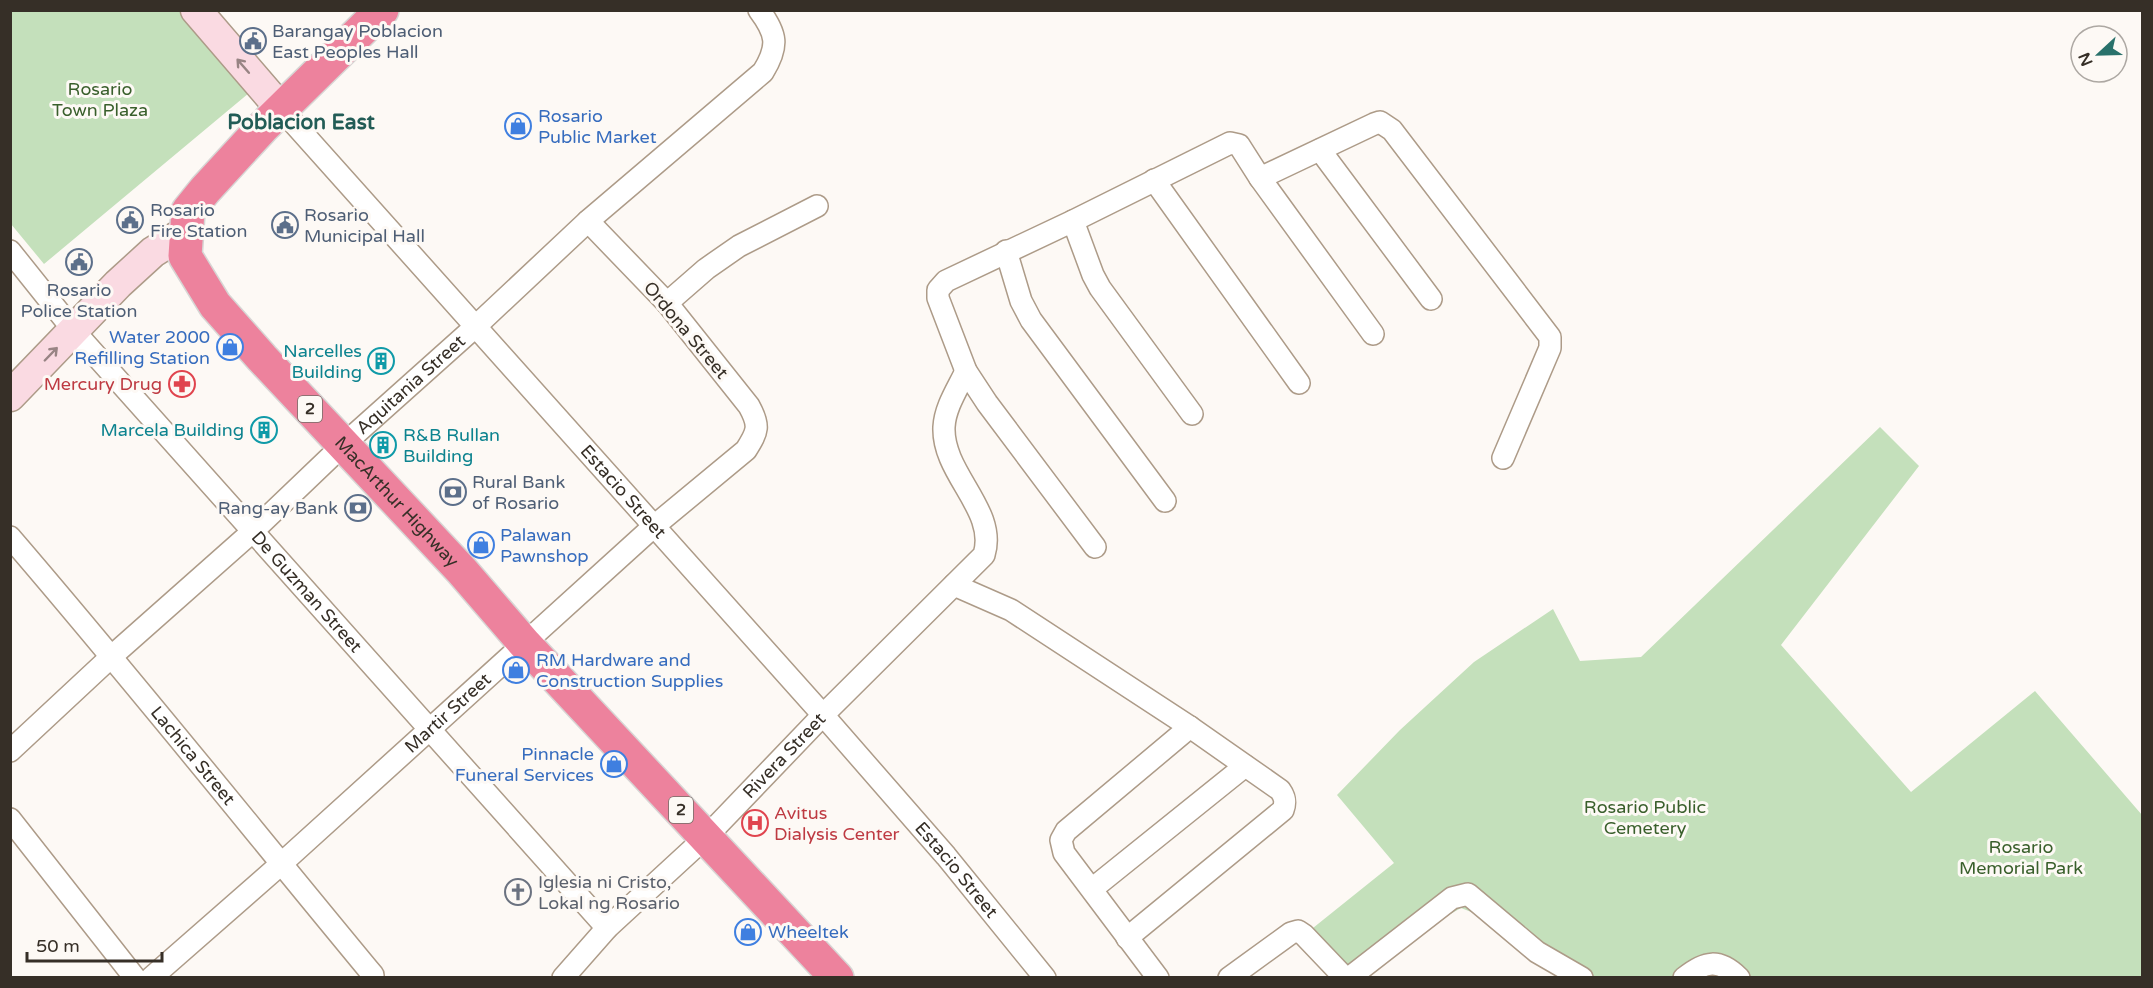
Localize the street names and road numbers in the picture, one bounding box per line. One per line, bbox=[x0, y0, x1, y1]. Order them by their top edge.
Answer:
street label: Ordona Street bbox=[639, 277, 733, 383]
street label: Aquitania Street bbox=[352, 330, 470, 439]
road number: 2 bbox=[298, 396, 322, 422]
street label: MacArthur Highway bbox=[330, 432, 464, 572]
street label: Estacio Street bbox=[576, 440, 671, 543]
street label: De Guzman Street bbox=[247, 526, 367, 657]
street label: Martir Street bbox=[400, 668, 496, 758]
street label: Lachica Street bbox=[146, 702, 240, 810]
street label: Rivera Street bbox=[738, 708, 830, 803]
road number: 2 bbox=[669, 797, 693, 823]
street label: Estacio Street bbox=[910, 817, 1003, 922]

